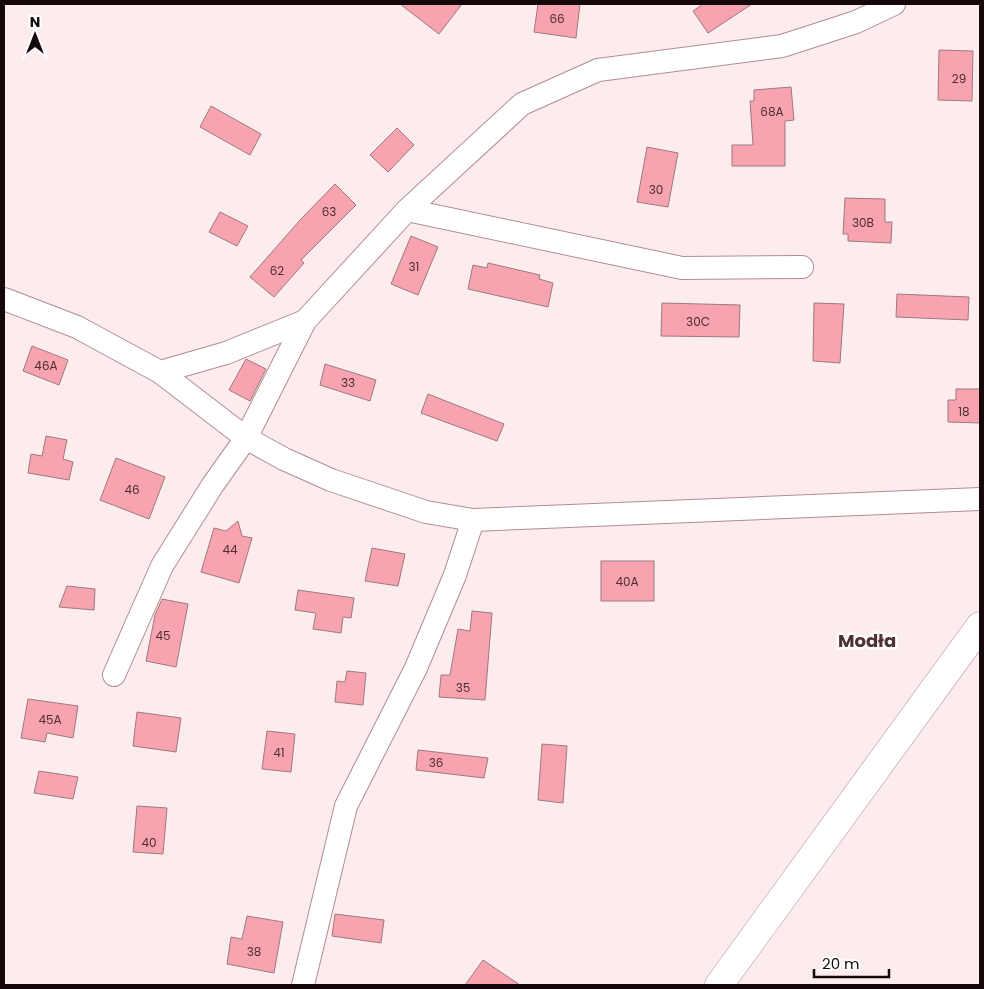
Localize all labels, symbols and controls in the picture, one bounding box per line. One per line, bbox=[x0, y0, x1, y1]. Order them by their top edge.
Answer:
north arrow bbox=[10, 10, 60, 60]
house number: 66 bbox=[549, 10, 565, 27]
text: N bbox=[30, 12, 40, 32]
house number: 29 bbox=[952, 70, 966, 87]
house number: 68A bbox=[760, 103, 784, 120]
house number: 30 bbox=[649, 181, 663, 198]
house number: 63 bbox=[322, 203, 336, 220]
house number: 30B bbox=[852, 214, 874, 231]
house number: 31 bbox=[409, 258, 419, 275]
house number: 62 bbox=[270, 262, 284, 279]
house number: 30C bbox=[686, 313, 710, 330]
house number: 46A bbox=[34, 357, 58, 374]
house number: 33 bbox=[341, 374, 355, 391]
house number: 18 bbox=[958, 403, 970, 420]
house number: 46 bbox=[124, 481, 140, 498]
house number: 44 bbox=[222, 541, 238, 558]
house number: 40A bbox=[615, 573, 639, 590]
house number: 45 bbox=[155, 627, 171, 644]
district label: Modła bbox=[838, 628, 896, 653]
house number: 35 bbox=[456, 679, 470, 696]
house number: 45A bbox=[38, 711, 62, 728]
house number: 41 bbox=[273, 744, 285, 761]
house number: 36 bbox=[429, 754, 443, 771]
house number: 40 bbox=[141, 834, 157, 851]
house number: 38 bbox=[247, 943, 261, 960]
scale bar bbox=[814, 946, 889, 978]
text: 20 m bbox=[822, 953, 860, 974]

